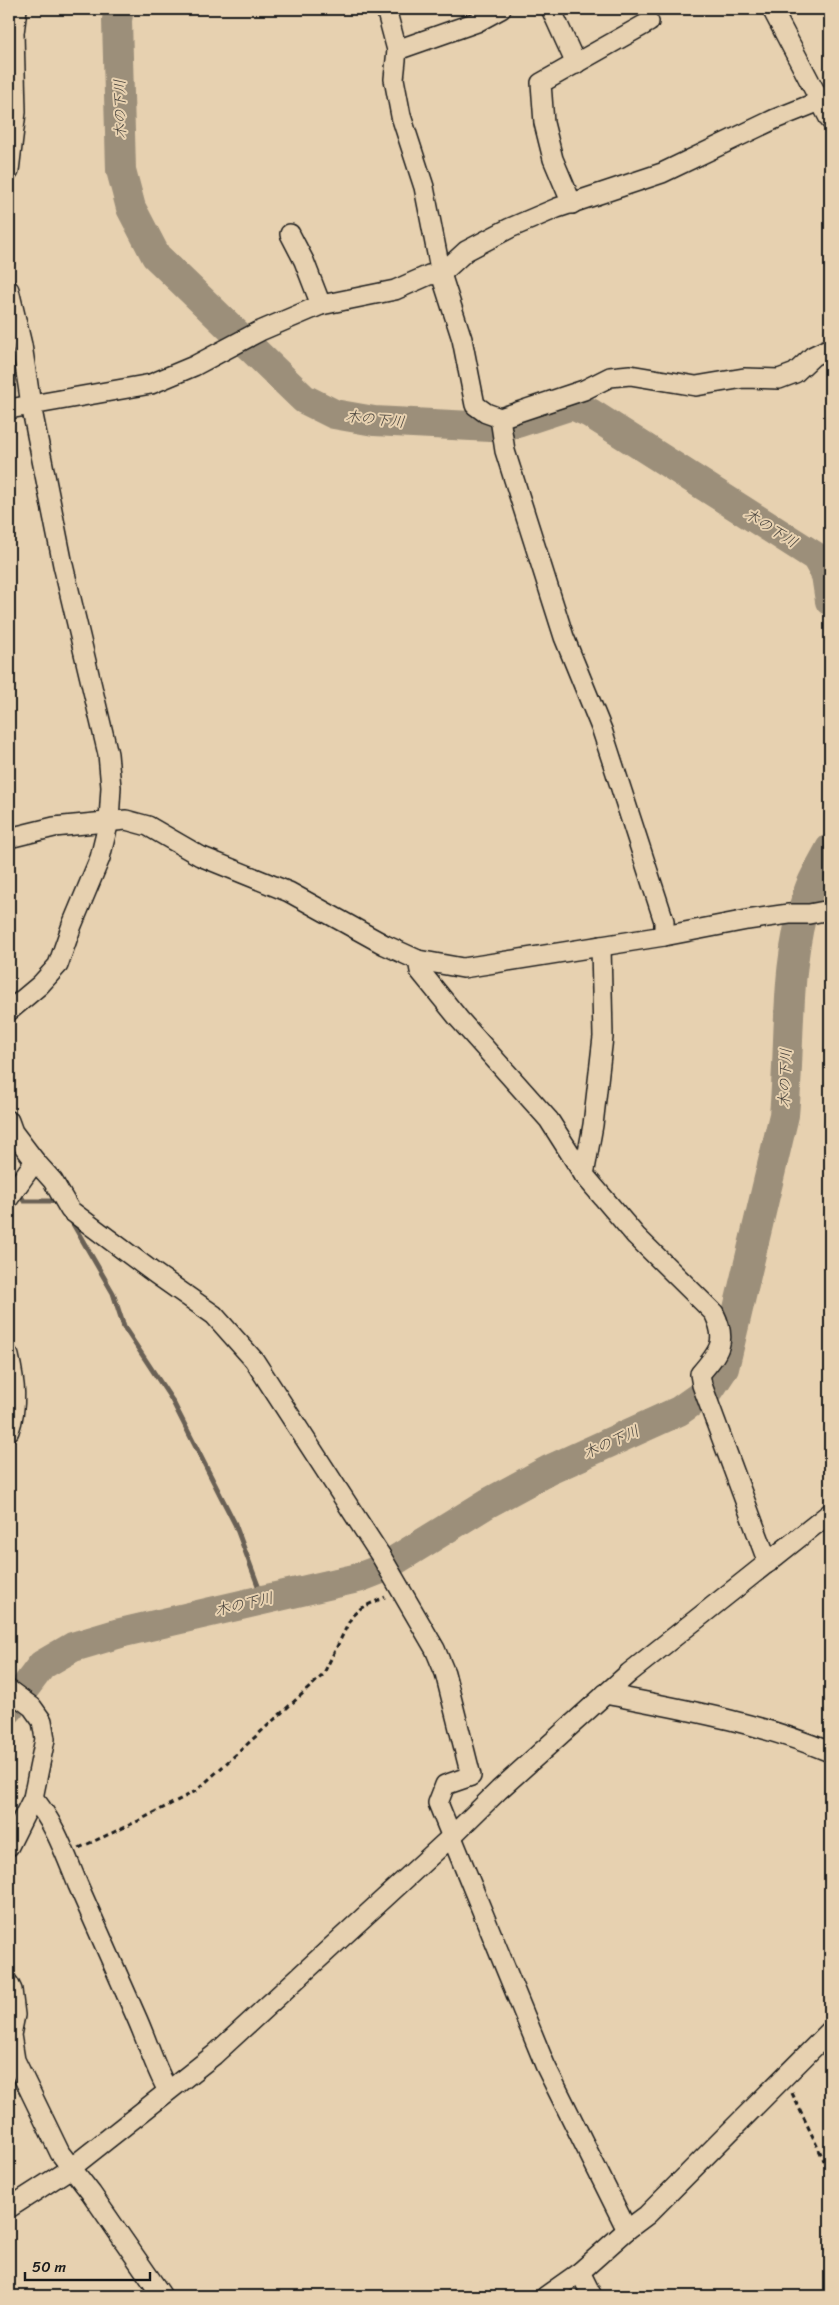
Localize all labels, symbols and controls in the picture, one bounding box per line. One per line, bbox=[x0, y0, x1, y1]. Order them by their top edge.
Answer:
water label: 木の下川 bbox=[106, 79, 134, 139]
water label: 木の下川 bbox=[344, 403, 406, 435]
water label: 木の下川 bbox=[739, 501, 803, 555]
water label: 木の下川 bbox=[771, 1048, 799, 1108]
water label: 木の下川 bbox=[578, 1418, 644, 1466]
water label: 木の下川 bbox=[212, 1585, 276, 1623]
scale bar bbox=[25, 2250, 150, 2282]
text: 50 m bbox=[32, 2254, 67, 2280]

